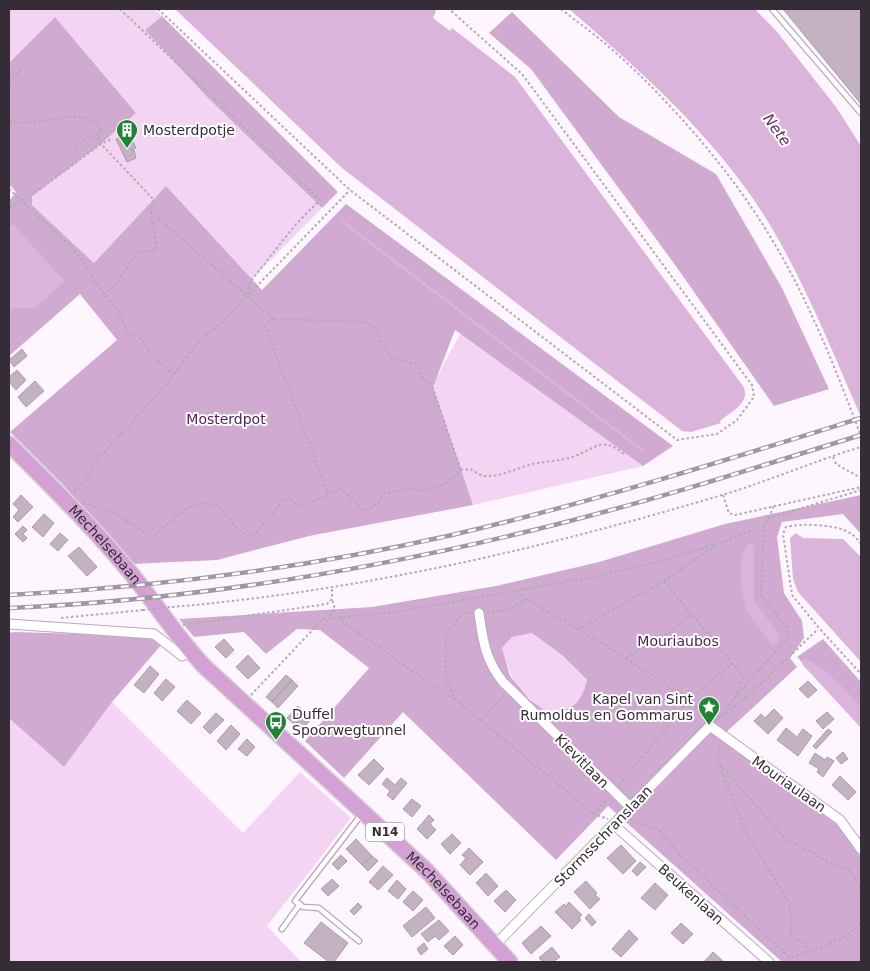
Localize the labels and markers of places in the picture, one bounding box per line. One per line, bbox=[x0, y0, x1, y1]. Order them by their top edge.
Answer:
building icon: Mosterdpotje bbox=[115, 118, 139, 149]
place label: Mosterdpotje bbox=[143, 122, 235, 138]
place label: Kapel van Sint Rumoldus en Gommarus bbox=[520, 691, 694, 723]
place icon: Kapel van Sint Rumoldus en Gommarus bbox=[697, 695, 721, 726]
place label: Duffel Spoorwegtunnel bbox=[292, 706, 406, 738]
bus stop icon: Duffel Spoorwegtunnel bbox=[264, 710, 288, 741]

